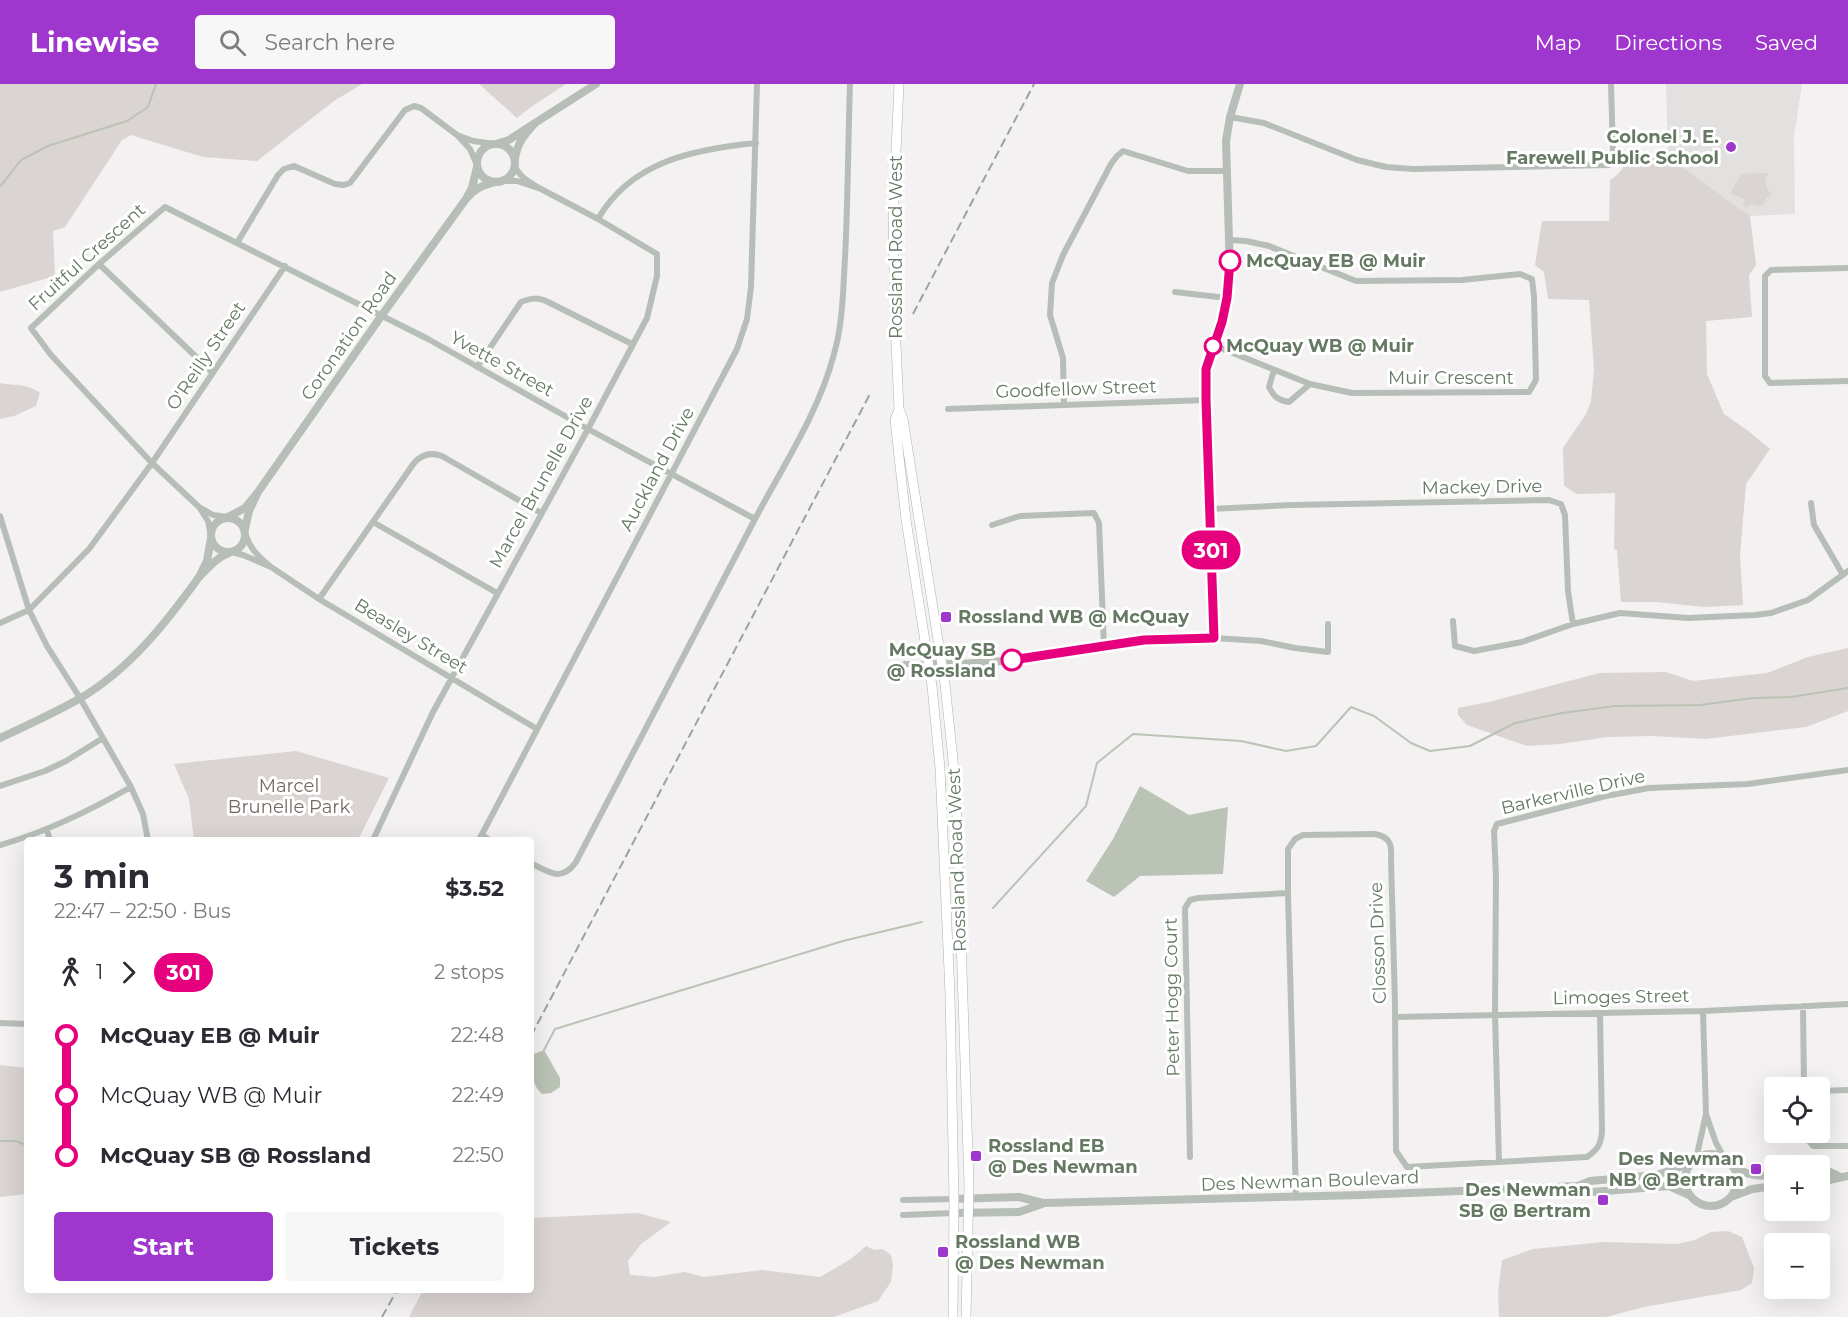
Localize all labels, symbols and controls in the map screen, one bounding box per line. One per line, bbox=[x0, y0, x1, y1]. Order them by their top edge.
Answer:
search box bbox=[195, 15, 615, 69]
text: Linewise bbox=[30, 25, 159, 59]
icon: search bbox=[216, 26, 249, 59]
text: Search here bbox=[264, 29, 395, 56]
text: Map bbox=[1535, 30, 1581, 55]
text: Directions bbox=[1614, 30, 1722, 55]
text: Saved bbox=[1755, 30, 1818, 55]
place label: Colonel J. E. Farewell Public School bbox=[1506, 126, 1719, 169]
marker: Colonel J. E. Farewell Public School bbox=[1724, 140, 1738, 154]
street label: Rossland Road West bbox=[885, 155, 907, 339]
street label: Fruitful Crescent bbox=[24, 199, 150, 315]
marker: McQuay EB @ Muir bbox=[1219, 250, 1241, 272]
place label: McQuay EB @ Muir bbox=[1246, 250, 1426, 272]
street label: Coronation Road bbox=[296, 267, 402, 405]
street label: O'Reilly Street bbox=[162, 298, 250, 414]
street label: Yvette Street bbox=[446, 326, 558, 402]
place label: McQuay WB @ Muir bbox=[1226, 335, 1414, 357]
marker: McQuay WB @ Muir bbox=[1204, 337, 1222, 355]
street label: Muir Crescent bbox=[1388, 367, 1514, 389]
street label: Goodfellow Street bbox=[995, 375, 1157, 403]
street label: Marcel Brunelle Drive bbox=[484, 392, 598, 572]
street label: Auckland Drive bbox=[615, 403, 699, 535]
street label: Mackey Drive bbox=[1422, 475, 1543, 499]
line badge: 301 bbox=[1176, 530, 1246, 570]
text: 301 bbox=[1194, 538, 1228, 563]
street label: Beasley Street bbox=[350, 594, 472, 678]
place label: Rossland WB @ McQuay bbox=[958, 606, 1189, 628]
marker: Rossland WB @ McQuay bbox=[939, 610, 953, 624]
place label: McQuay SB @ Rossland bbox=[887, 639, 996, 682]
marker: McQuay SB @ Rossland bbox=[1001, 649, 1023, 671]
street label: Barkerville Drive bbox=[1499, 765, 1647, 819]
street label: Rossland Road West bbox=[943, 768, 971, 952]
park label: Marcel Brunelle Park bbox=[228, 775, 350, 818]
text: 3 min bbox=[54, 856, 150, 896]
text: $3.52 bbox=[445, 875, 504, 902]
street label: Closson Drive bbox=[1365, 882, 1391, 1004]
text: 22:47 – 22:50 · Bus bbox=[54, 899, 231, 923]
street label: Peter Hogg Court bbox=[1160, 917, 1184, 1077]
icon: walk bbox=[54, 956, 87, 989]
icon: forward bbox=[112, 956, 145, 989]
text: 1 bbox=[96, 960, 103, 984]
text: 301 bbox=[166, 960, 201, 985]
text: 2 stops bbox=[434, 960, 504, 984]
street label: Limoges Street bbox=[1552, 985, 1690, 1009]
text: McQuay EB @ Muir bbox=[100, 1022, 319, 1049]
text: 22:48 bbox=[451, 1023, 504, 1047]
map controls bbox=[1764, 1077, 1830, 1299]
button: locate bbox=[1764, 1077, 1830, 1143]
text: McQuay WB @ Muir bbox=[100, 1082, 322, 1109]
text: 22:49 bbox=[452, 1083, 504, 1107]
place label: Rossland EB @ Des Newman bbox=[988, 1135, 1138, 1178]
text: McQuay SB @ Rossland bbox=[100, 1142, 371, 1169]
text: 22:50 bbox=[452, 1143, 504, 1167]
place label: Des Newman NB @ Bertram bbox=[1609, 1148, 1744, 1191]
marker: Rossland EB @ Des Newman bbox=[969, 1149, 983, 1163]
button: + bbox=[1764, 1155, 1830, 1221]
marker: Des Newman NB @ Bertram bbox=[1749, 1162, 1763, 1176]
street label: Des Newman Boulevard bbox=[1200, 1166, 1420, 1196]
place label: Des Newman SB @ Bertram bbox=[1459, 1179, 1591, 1222]
marker: Des Newman SB @ Bertram bbox=[1596, 1193, 1610, 1207]
button: Start bbox=[54, 1212, 273, 1281]
button: Tickets bbox=[285, 1212, 504, 1281]
place label: Rossland WB @ Des Newman bbox=[955, 1231, 1105, 1274]
button: − bbox=[1764, 1233, 1830, 1299]
marker: Rossland WB @ Des Newman bbox=[936, 1245, 950, 1259]

